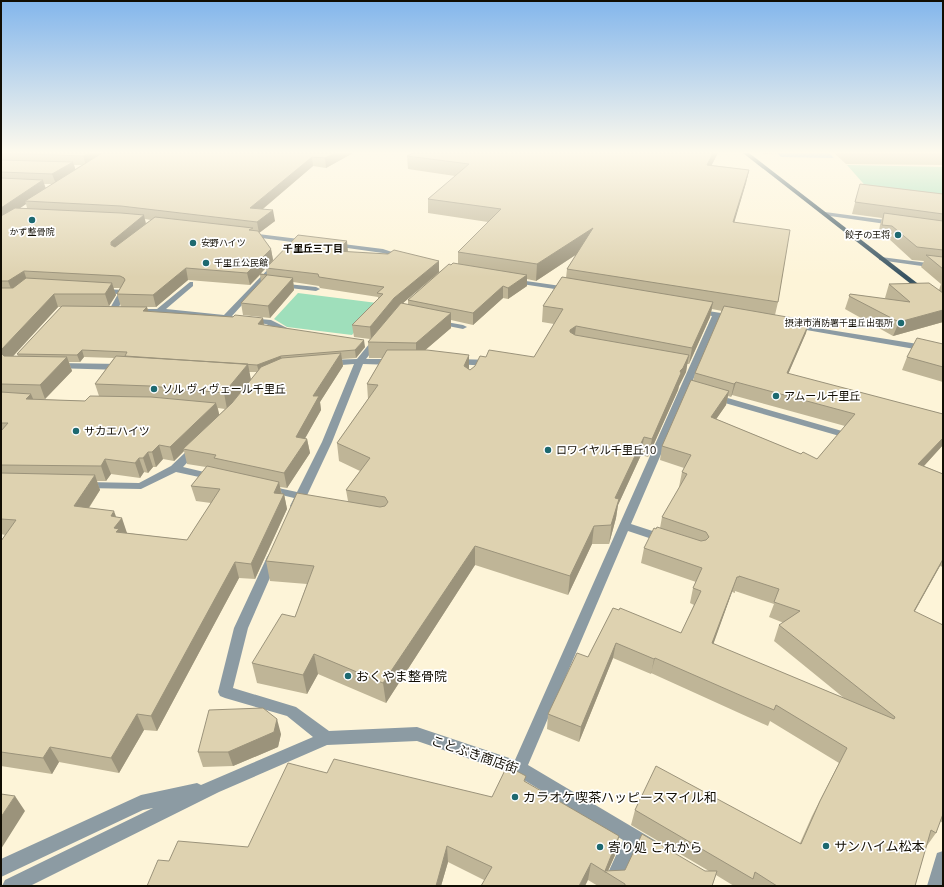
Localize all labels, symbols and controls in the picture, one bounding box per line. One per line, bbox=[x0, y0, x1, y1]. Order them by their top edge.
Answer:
marker: かず整骨院 bbox=[27, 215, 37, 225]
place label: かず整骨院 bbox=[9, 225, 55, 238]
place label: 餃子の王将 bbox=[845, 228, 890, 241]
marker: 餃子の王将 bbox=[893, 230, 903, 240]
place label: 安野ハイツ bbox=[201, 236, 246, 249]
marker: 安野ハイツ bbox=[188, 238, 198, 248]
district label: 千里丘三丁目 bbox=[283, 241, 343, 255]
place label: 千里丘公民館 bbox=[214, 256, 268, 269]
marker: 千里丘公民館 bbox=[201, 258, 211, 268]
place label: 摂津市消防署千里丘出張所 bbox=[785, 316, 893, 329]
marker: 摂津市消防署千里丘出張所 bbox=[896, 318, 906, 328]
place label: ソル ヴィヴェール千里丘 bbox=[162, 381, 286, 396]
marker: ソル ヴィヴェール千里丘 bbox=[149, 384, 159, 394]
place label: アムール千里丘 bbox=[784, 388, 860, 403]
marker: アムール千里丘 bbox=[771, 391, 781, 401]
place label: サカエハイツ bbox=[84, 423, 150, 438]
marker: サカエハイツ bbox=[71, 426, 81, 436]
place label: ロワイヤル千里丘10 bbox=[556, 442, 656, 457]
marker: ロワイヤル千里丘10 bbox=[543, 445, 553, 455]
place label: おくやま整骨院 bbox=[356, 667, 447, 685]
marker: おくやま整骨院 bbox=[343, 671, 353, 681]
street label: ことぶき商店街 bbox=[429, 731, 521, 777]
place label: カラオケ喫茶ハッピースマイル和 bbox=[523, 788, 717, 806]
marker: カラオケ喫茶ハッピースマイル和 bbox=[510, 792, 520, 802]
place label: サンハイム松本 bbox=[834, 837, 924, 855]
place label: 寄り処 これから bbox=[608, 838, 702, 856]
marker: サンハイム松本 bbox=[821, 841, 831, 851]
marker: 寄り処 これから bbox=[595, 842, 605, 852]

